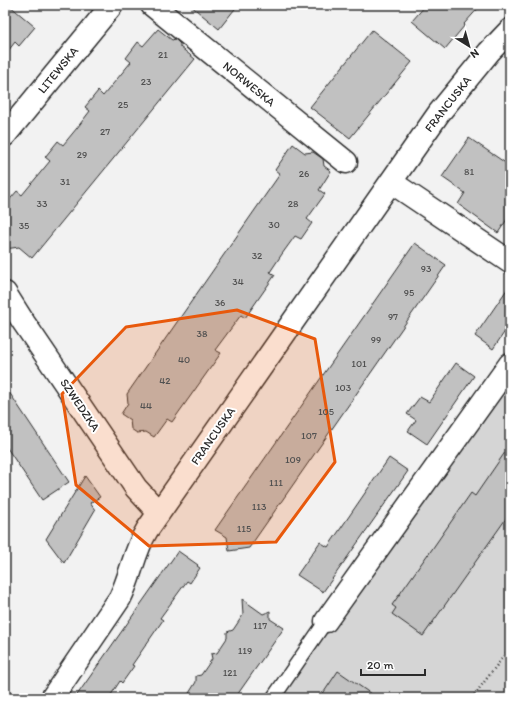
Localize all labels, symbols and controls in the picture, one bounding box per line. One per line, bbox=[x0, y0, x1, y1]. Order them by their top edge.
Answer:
north arrow bbox=[449, 26, 489, 66]
street label: LITEWSKA bbox=[35, 44, 81, 96]
text: N bbox=[468, 46, 482, 61]
house number: 21 bbox=[158, 48, 168, 61]
street label: NORWESKA bbox=[220, 59, 278, 110]
street label: FRANCUSKA bbox=[422, 73, 474, 135]
house number: 23 bbox=[141, 75, 152, 88]
house number: 25 bbox=[118, 98, 128, 111]
house number: 27 bbox=[100, 125, 110, 138]
house number: 29 bbox=[77, 148, 87, 161]
house number: 81 bbox=[464, 165, 474, 178]
house number: 26 bbox=[299, 167, 309, 180]
house number: 31 bbox=[60, 175, 70, 188]
house number: 33 bbox=[37, 197, 48, 210]
house number: 28 bbox=[288, 197, 299, 210]
house number: 30 bbox=[268, 218, 280, 231]
house number: 35 bbox=[19, 219, 29, 232]
house number: 32 bbox=[252, 249, 263, 262]
house number: 93 bbox=[421, 262, 432, 275]
house number: 34 bbox=[232, 275, 244, 288]
house number: 95 bbox=[404, 286, 414, 299]
house number: 36 bbox=[215, 296, 225, 309]
house number: 97 bbox=[388, 310, 398, 323]
house number: 38 bbox=[197, 327, 208, 340]
house number: 99 bbox=[371, 333, 381, 346]
house number: 40 bbox=[178, 353, 190, 366]
house number: 101 bbox=[351, 357, 367, 370]
house number: 42 bbox=[159, 374, 171, 387]
street label: SZWEDZKA bbox=[57, 376, 103, 434]
house number: 103 bbox=[335, 381, 352, 394]
house number: 44 bbox=[140, 399, 152, 412]
street label: FRANCUSKA bbox=[188, 404, 238, 468]
house number: 105 bbox=[318, 405, 334, 418]
house number: 107 bbox=[301, 429, 317, 442]
house number: 109 bbox=[285, 453, 301, 466]
house number: 111 bbox=[269, 476, 283, 489]
house number: 113 bbox=[252, 500, 267, 513]
house number: 115 bbox=[237, 522, 251, 535]
house number: 117 bbox=[253, 619, 267, 632]
house number: 119 bbox=[238, 644, 252, 657]
scale bar bbox=[361, 651, 425, 677]
text: 20 m bbox=[367, 658, 394, 672]
house number: 121 bbox=[223, 666, 238, 679]

